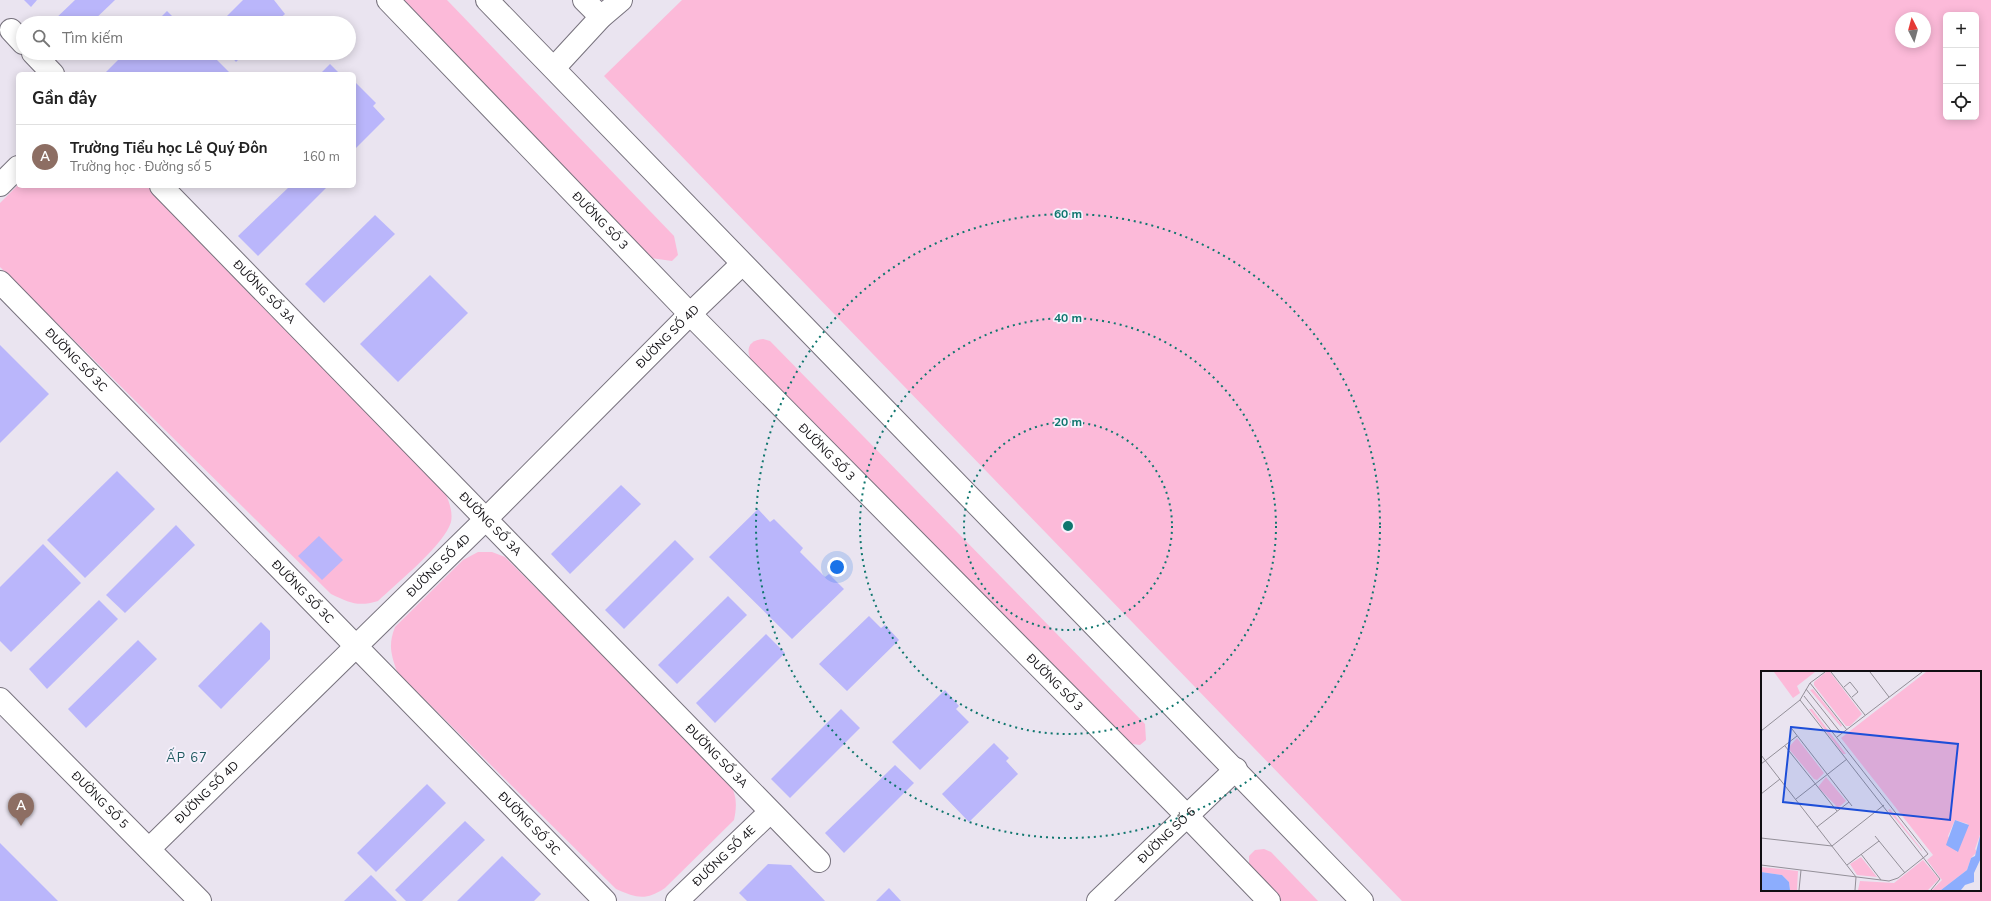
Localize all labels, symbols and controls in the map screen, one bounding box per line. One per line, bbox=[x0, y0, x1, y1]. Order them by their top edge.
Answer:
north arrow bbox=[1895, 12, 1931, 48]
map controls bbox=[1943, 12, 1979, 120]
button: + bbox=[1943, 12, 1979, 48]
search box bbox=[16, 16, 356, 60]
icon: search bbox=[30, 27, 52, 49]
text: Tìm kiếm bbox=[62, 28, 123, 48]
button: − bbox=[1943, 48, 1979, 84]
button: locate bbox=[1943, 84, 1979, 120]
text: Gần đây bbox=[32, 87, 97, 110]
text: Trường Tiểu học Lê Quý Đôn bbox=[70, 138, 268, 158]
text: A bbox=[40, 148, 50, 166]
text: 160 m bbox=[302, 148, 340, 166]
text: Trường học · Đường số 5 bbox=[70, 158, 212, 176]
street label: ĐƯỜNG SỐ 3 bbox=[568, 187, 632, 253]
text: 60 m bbox=[1054, 206, 1082, 222]
street label: ĐƯỜNG SỐ 3A bbox=[229, 256, 299, 328]
street label: ĐƯỜNG SỐ 4D bbox=[632, 301, 703, 372]
text: 40 m bbox=[1054, 310, 1082, 326]
street label: ĐƯỜNG SỐ 3C bbox=[41, 324, 111, 395]
text: 20 m bbox=[1054, 414, 1082, 430]
street label: ĐƯỜNG SỐ 3 bbox=[794, 419, 859, 484]
street label: ĐƯỜNG SỐ 3A bbox=[455, 488, 525, 560]
centre of rings bbox=[1061, 519, 1075, 533]
street label: ĐƯỜNG SỐ 4D bbox=[402, 531, 474, 601]
street label: ĐƯỜNG SỐ 3C bbox=[267, 556, 337, 627]
your location bbox=[827, 557, 847, 577]
street label: ĐƯỜNG SỐ 3 bbox=[1022, 650, 1087, 714]
inset map bbox=[1761, 671, 1981, 891]
street label: ĐƯỜNG SỐ 3A bbox=[681, 720, 752, 792]
district label: ẤP 67 bbox=[166, 747, 208, 767]
street label: ĐƯỜNG SỐ 4D bbox=[171, 757, 242, 828]
street label: ĐƯỜNG SỐ 5 bbox=[67, 767, 132, 832]
street label: ĐƯỜNG SỐ 3C bbox=[494, 788, 564, 858]
pin: A bbox=[8, 793, 34, 826]
street label: ĐƯỜNG SỐ 6 bbox=[1133, 804, 1199, 868]
street label: ĐƯỜNG SỐ 4E bbox=[688, 822, 759, 891]

